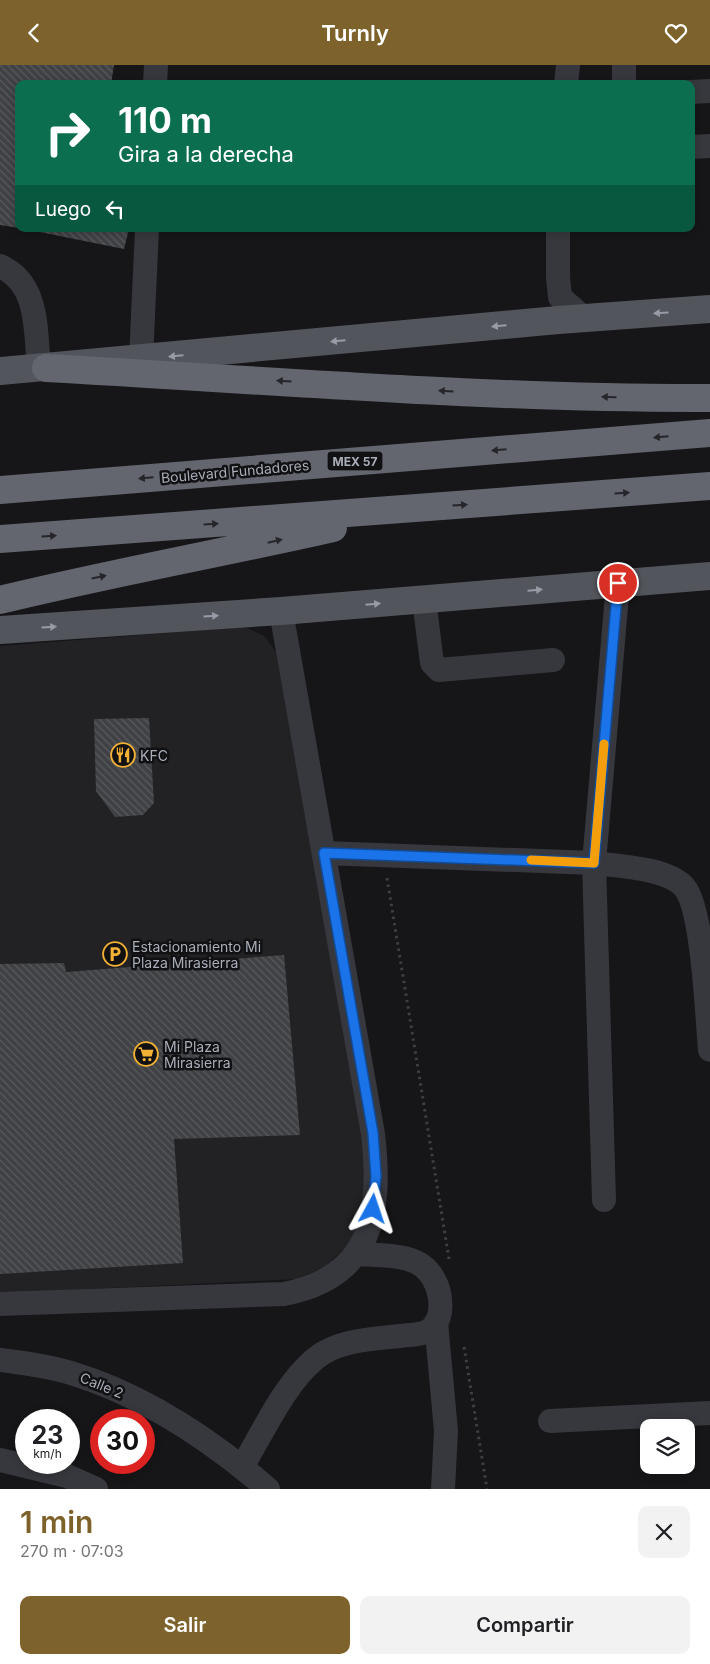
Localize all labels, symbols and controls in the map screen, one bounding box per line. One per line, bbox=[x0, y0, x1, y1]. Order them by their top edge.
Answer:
icon: back bbox=[20, 19, 48, 47]
icon: heart bbox=[662, 19, 690, 47]
text: Turnly bbox=[321, 20, 389, 46]
text: 110 m bbox=[118, 99, 212, 141]
icon: right bbox=[35, 100, 100, 165]
text: Gira a la derecha bbox=[118, 141, 294, 167]
icon: left bbox=[101, 195, 129, 223]
text: Luego bbox=[35, 198, 91, 221]
one-way arrow bbox=[653, 309, 669, 317]
one-way arrow bbox=[491, 322, 507, 330]
one-way arrow bbox=[329, 337, 345, 345]
one-way arrow bbox=[167, 352, 183, 360]
one-way arrow bbox=[276, 377, 292, 385]
one-way arrow bbox=[438, 386, 454, 394]
one-way arrow bbox=[601, 393, 617, 401]
one-way arrow bbox=[653, 434, 669, 442]
one-way arrow bbox=[491, 446, 507, 454]
road number: MEX 57 bbox=[328, 451, 382, 471]
street label: Boulevard Fundadores bbox=[160, 456, 310, 486]
one-way arrow bbox=[137, 474, 153, 482]
one-way arrow bbox=[614, 489, 630, 497]
one-way arrow bbox=[452, 501, 468, 509]
one-way arrow bbox=[203, 519, 219, 527]
one-way arrow bbox=[41, 531, 57, 539]
one-way arrow bbox=[268, 537, 283, 545]
pin bbox=[597, 562, 639, 604]
icon: arrive bbox=[604, 569, 632, 597]
one-way arrow bbox=[91, 573, 106, 581]
one-way arrow bbox=[527, 586, 543, 594]
one-way arrow bbox=[365, 600, 381, 608]
one-way arrow bbox=[203, 612, 219, 620]
one-way arrow bbox=[41, 622, 57, 630]
restaurant icon: KFC bbox=[110, 742, 136, 768]
place label: KFC bbox=[140, 747, 168, 764]
place label: Estacionamiento Mi Plaza Mirasierra bbox=[132, 938, 261, 971]
parking icon: Estacionamiento Mi Plaza Mirasierra bbox=[102, 941, 128, 967]
place label: Mi Plaza Mirasierra bbox=[164, 1038, 231, 1071]
supermarket icon: Mi Plaza Mirasierra bbox=[133, 1041, 159, 1067]
position arrow bbox=[346, 1182, 398, 1234]
street label: Calle 2 bbox=[78, 1369, 126, 1401]
speed limit sign: 30 bbox=[90, 1409, 155, 1474]
map controls bbox=[640, 1419, 695, 1474]
button: layers bbox=[640, 1419, 695, 1474]
text: 23 bbox=[32, 1420, 63, 1450]
text: km/h bbox=[33, 1446, 62, 1461]
text: 1 min bbox=[20, 1504, 93, 1540]
button: close bbox=[638, 1506, 690, 1558]
text: 270 m · 07:03 bbox=[20, 1541, 124, 1561]
button: Salir bbox=[20, 1596, 350, 1654]
button: Compartir bbox=[360, 1596, 690, 1654]

